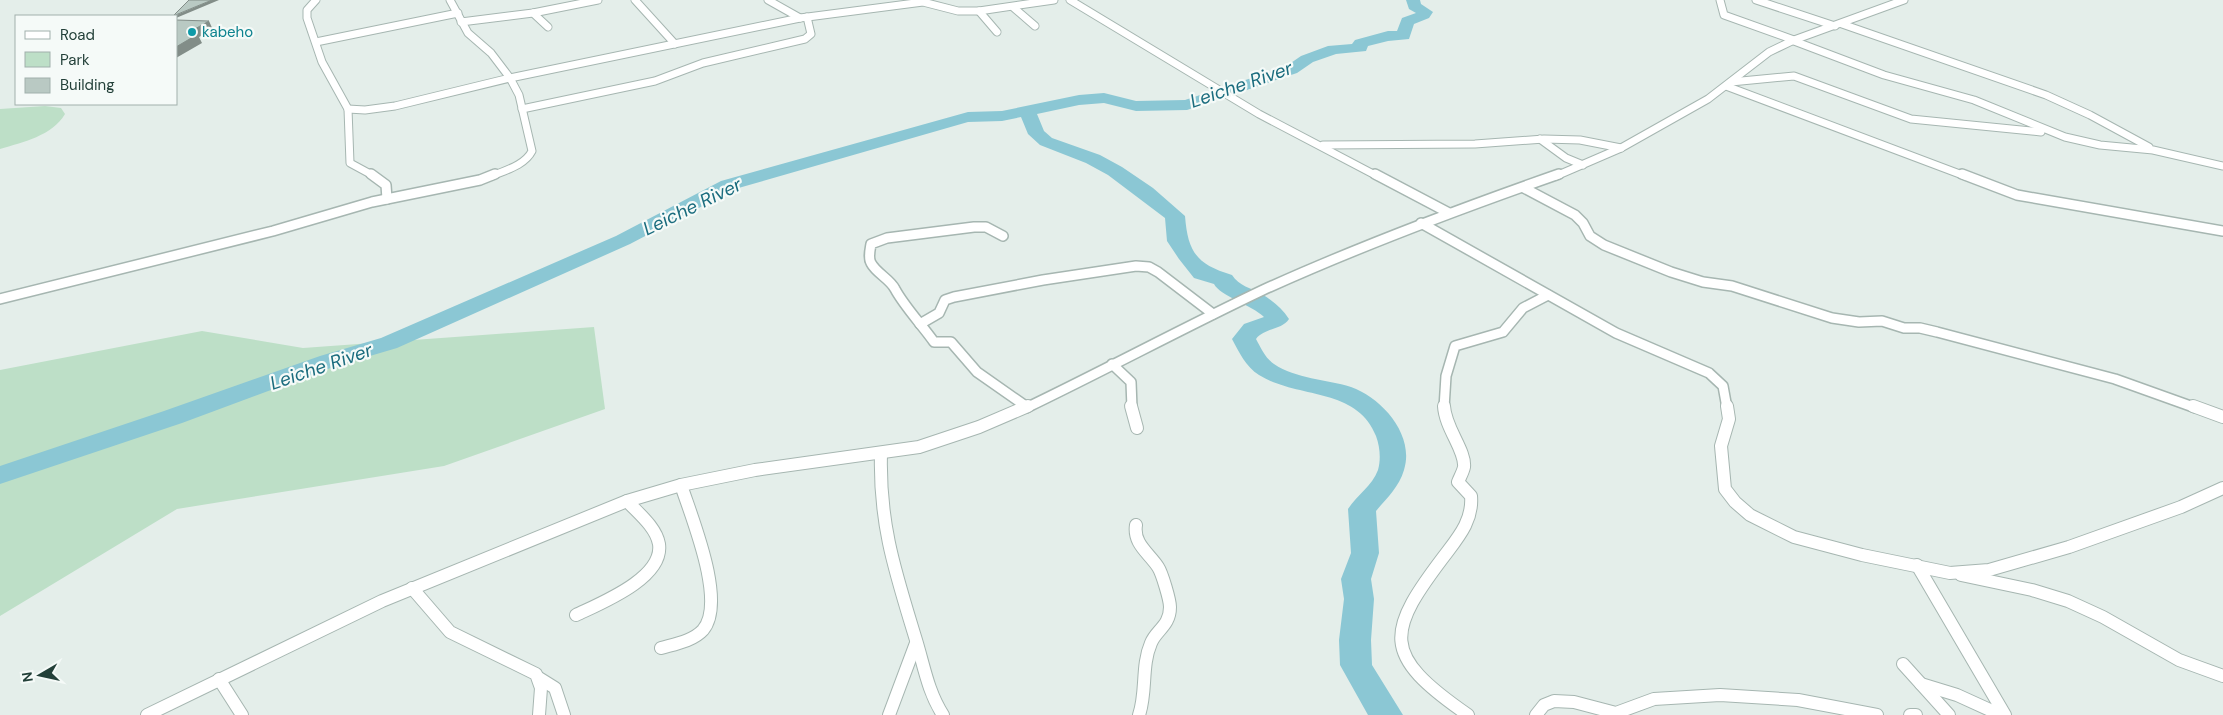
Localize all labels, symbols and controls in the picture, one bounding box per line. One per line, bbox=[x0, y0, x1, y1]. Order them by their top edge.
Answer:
legend bbox=[15, 15, 178, 105]
place label: kabeho bbox=[202, 22, 253, 42]
text: Road bbox=[60, 25, 95, 45]
marker: kabeho bbox=[186, 26, 198, 38]
text: Park bbox=[60, 50, 90, 70]
water label: Leiche River bbox=[1187, 55, 1297, 114]
text: Building bbox=[60, 75, 115, 95]
water label: Leiche River bbox=[639, 171, 747, 241]
water label: Leiche River bbox=[267, 337, 377, 396]
north arrow bbox=[15, 650, 65, 700]
text: N bbox=[17, 671, 37, 683]

